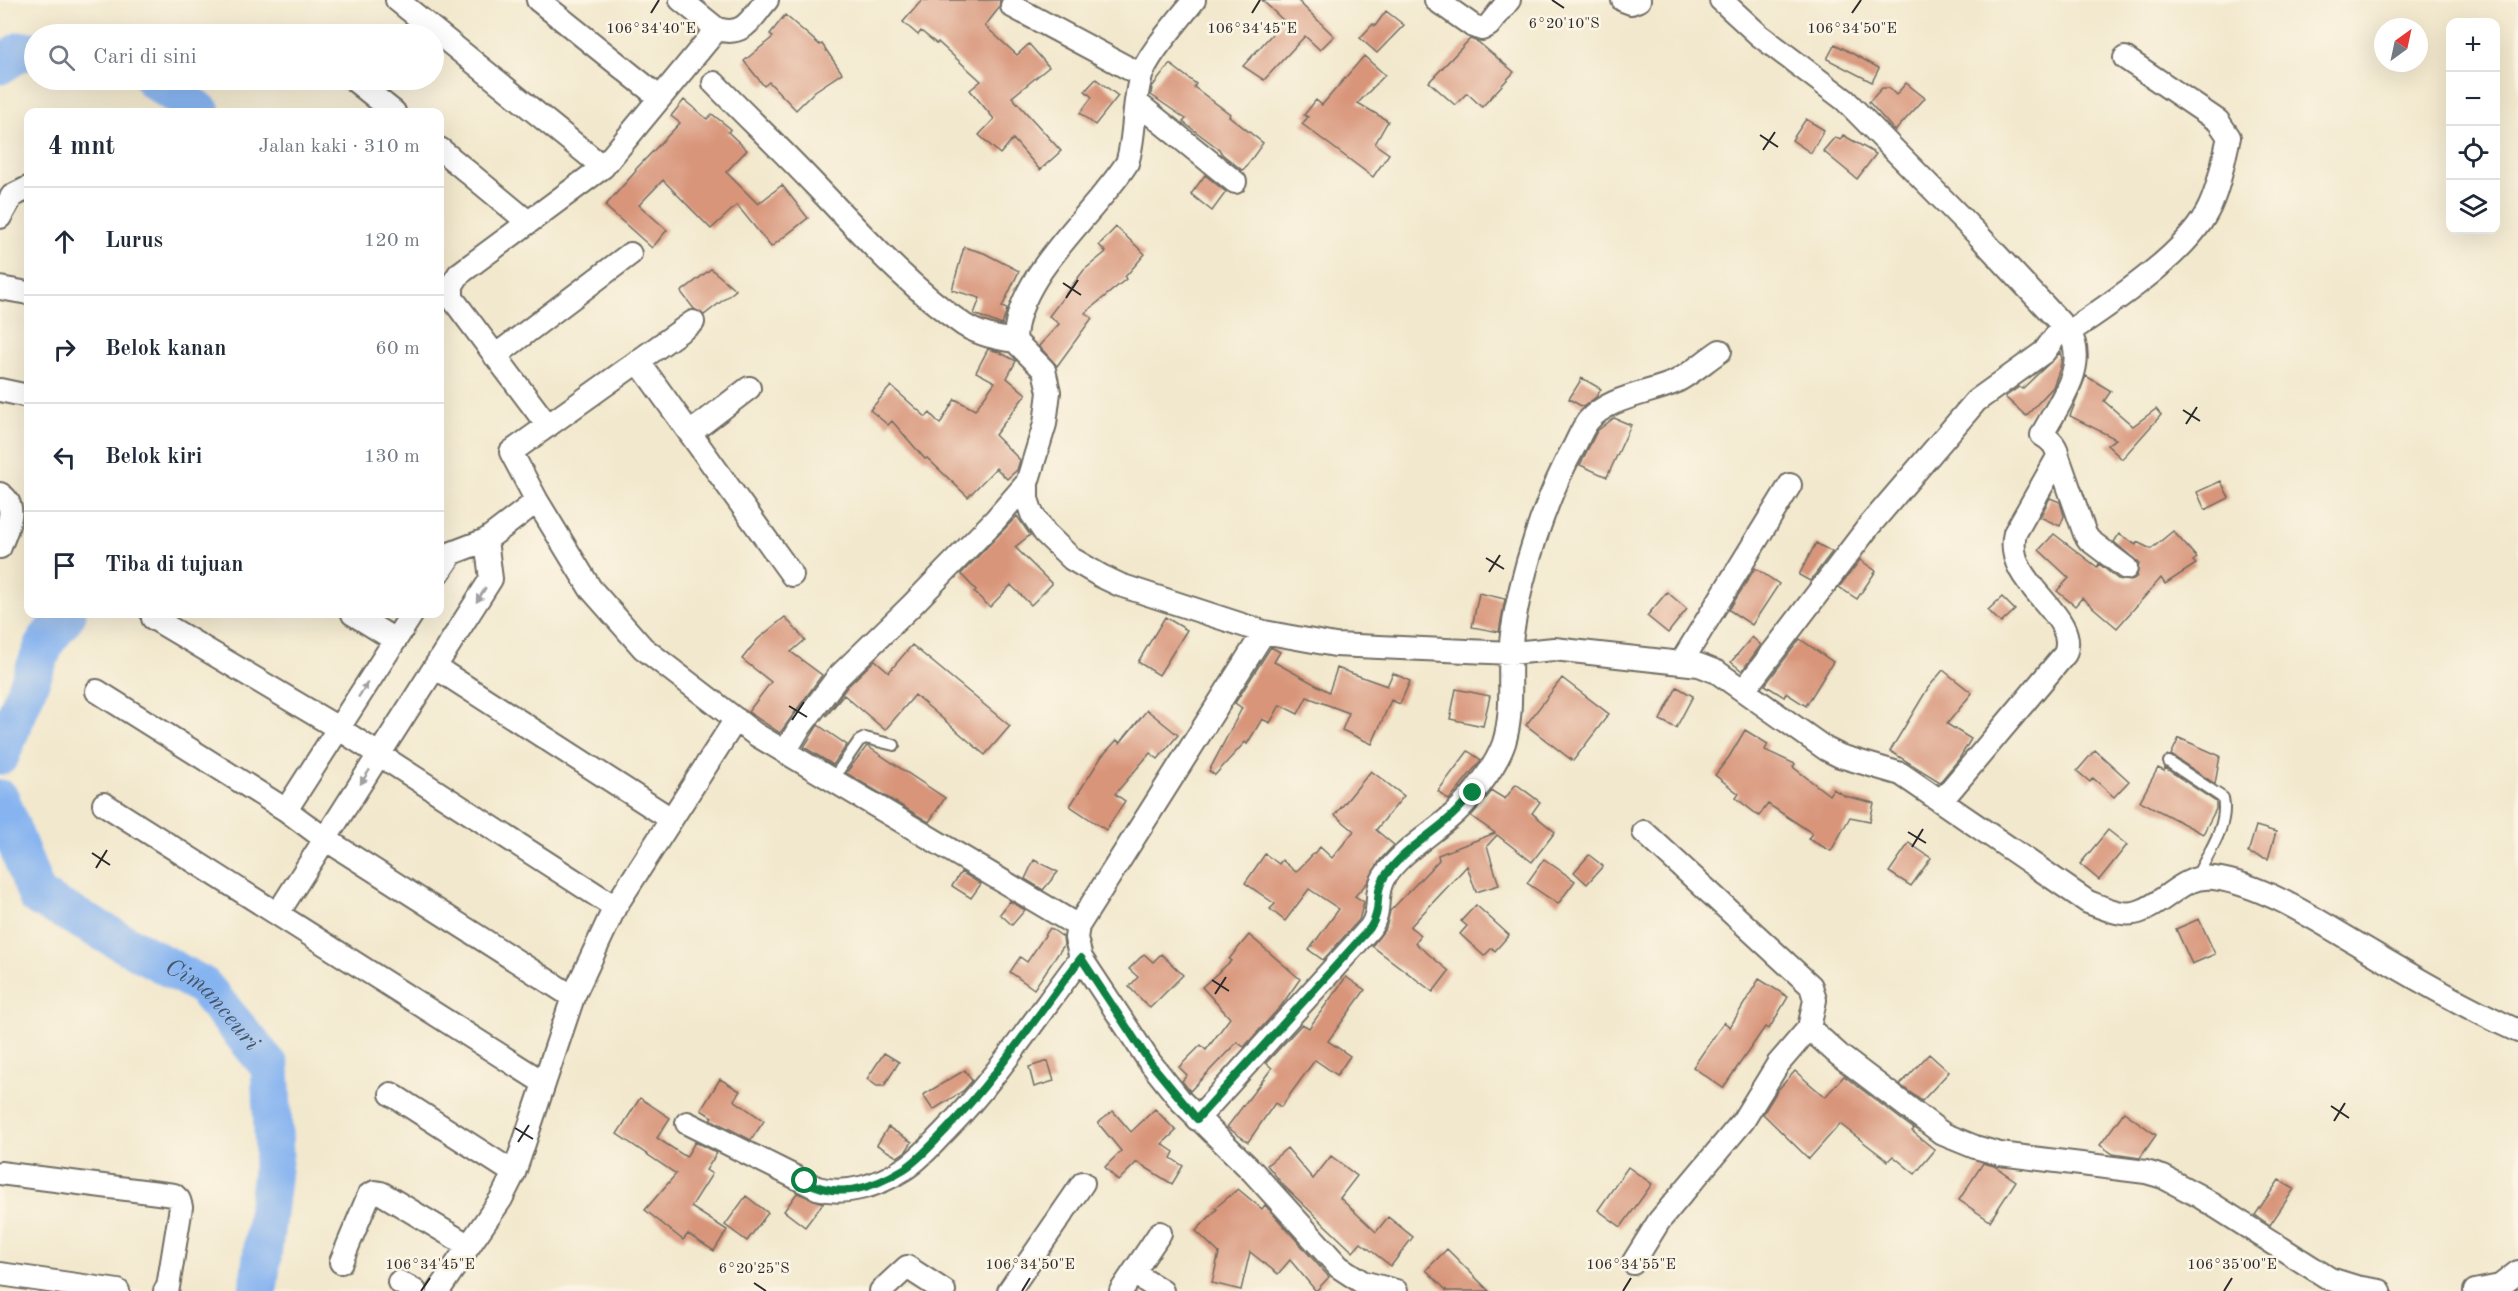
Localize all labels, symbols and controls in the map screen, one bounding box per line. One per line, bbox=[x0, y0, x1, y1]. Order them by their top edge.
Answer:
text: 6°20'10"S bbox=[1528, 17, 1600, 32]
north arrow bbox=[2374, 18, 2428, 72]
map controls bbox=[2446, 18, 2500, 234]
button: + bbox=[2446, 18, 2500, 72]
text: 106°34'40"E bbox=[606, 22, 696, 37]
text: 106°34'45"E bbox=[1207, 22, 1297, 37]
text: 106°34'50"E bbox=[1807, 22, 1897, 37]
search box bbox=[24, 24, 444, 90]
icon: search bbox=[45, 41, 78, 74]
text: Cari di sini bbox=[93, 46, 197, 68]
button: − bbox=[2446, 72, 2500, 126]
button: locate bbox=[2446, 126, 2500, 180]
text: 4 mnt bbox=[48, 134, 115, 160]
text: Jalan kaki · 310 m bbox=[258, 137, 420, 157]
button: layers bbox=[2446, 180, 2500, 234]
icon: ahead bbox=[48, 225, 81, 258]
text: Lurus bbox=[105, 230, 163, 252]
text: 120 m bbox=[364, 231, 420, 251]
icon: right bbox=[48, 333, 81, 366]
text: Belok kanan bbox=[105, 338, 227, 360]
text: 60 m bbox=[375, 339, 420, 359]
icon: left bbox=[48, 441, 81, 474]
text: Belok kiri bbox=[105, 446, 202, 468]
text: 130 m bbox=[364, 447, 420, 467]
icon: arrive bbox=[48, 549, 81, 582]
text: Tiba di tujuan bbox=[105, 554, 243, 576]
one-way arrow bbox=[476, 587, 487, 603]
one-way arrow bbox=[357, 682, 368, 698]
one-way arrow bbox=[359, 769, 370, 785]
route end bbox=[1459, 779, 1485, 805]
water label: Cimanceuri bbox=[161, 956, 264, 1056]
route start bbox=[791, 1167, 817, 1193]
text: 106°34'45"E bbox=[385, 1258, 475, 1273]
text: 106°34'50"E bbox=[985, 1258, 1075, 1273]
text: 106°34'55"E bbox=[1586, 1258, 1676, 1273]
text: 106°35'00"E bbox=[2187, 1258, 2277, 1273]
text: 6°20'25"S bbox=[718, 1262, 790, 1277]

